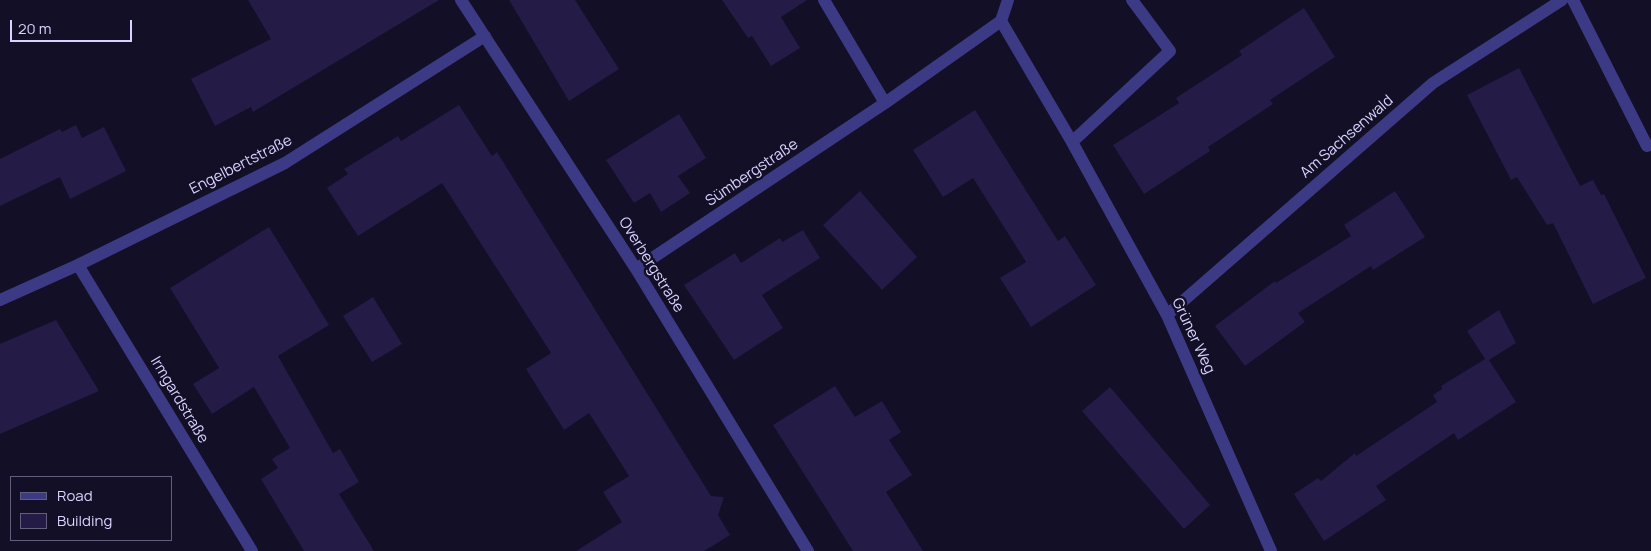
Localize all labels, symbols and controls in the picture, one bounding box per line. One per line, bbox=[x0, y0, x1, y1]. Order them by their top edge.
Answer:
scale bar bbox=[12, 10, 135, 42]
text: 20 m bbox=[18, 18, 51, 39]
street label: Am Sachsenwald bbox=[1297, 92, 1397, 182]
street label: Engelbertstraße bbox=[187, 131, 295, 199]
street label: Sümbergstraße bbox=[702, 135, 802, 211]
street label: Overbergstraße bbox=[614, 214, 688, 316]
street label: Grüner Weg bbox=[1168, 295, 1218, 377]
street label: Irmgardstraße bbox=[146, 353, 212, 447]
legend bbox=[10, 476, 172, 541]
text: Road bbox=[57, 485, 93, 506]
text: Building bbox=[57, 510, 112, 531]

